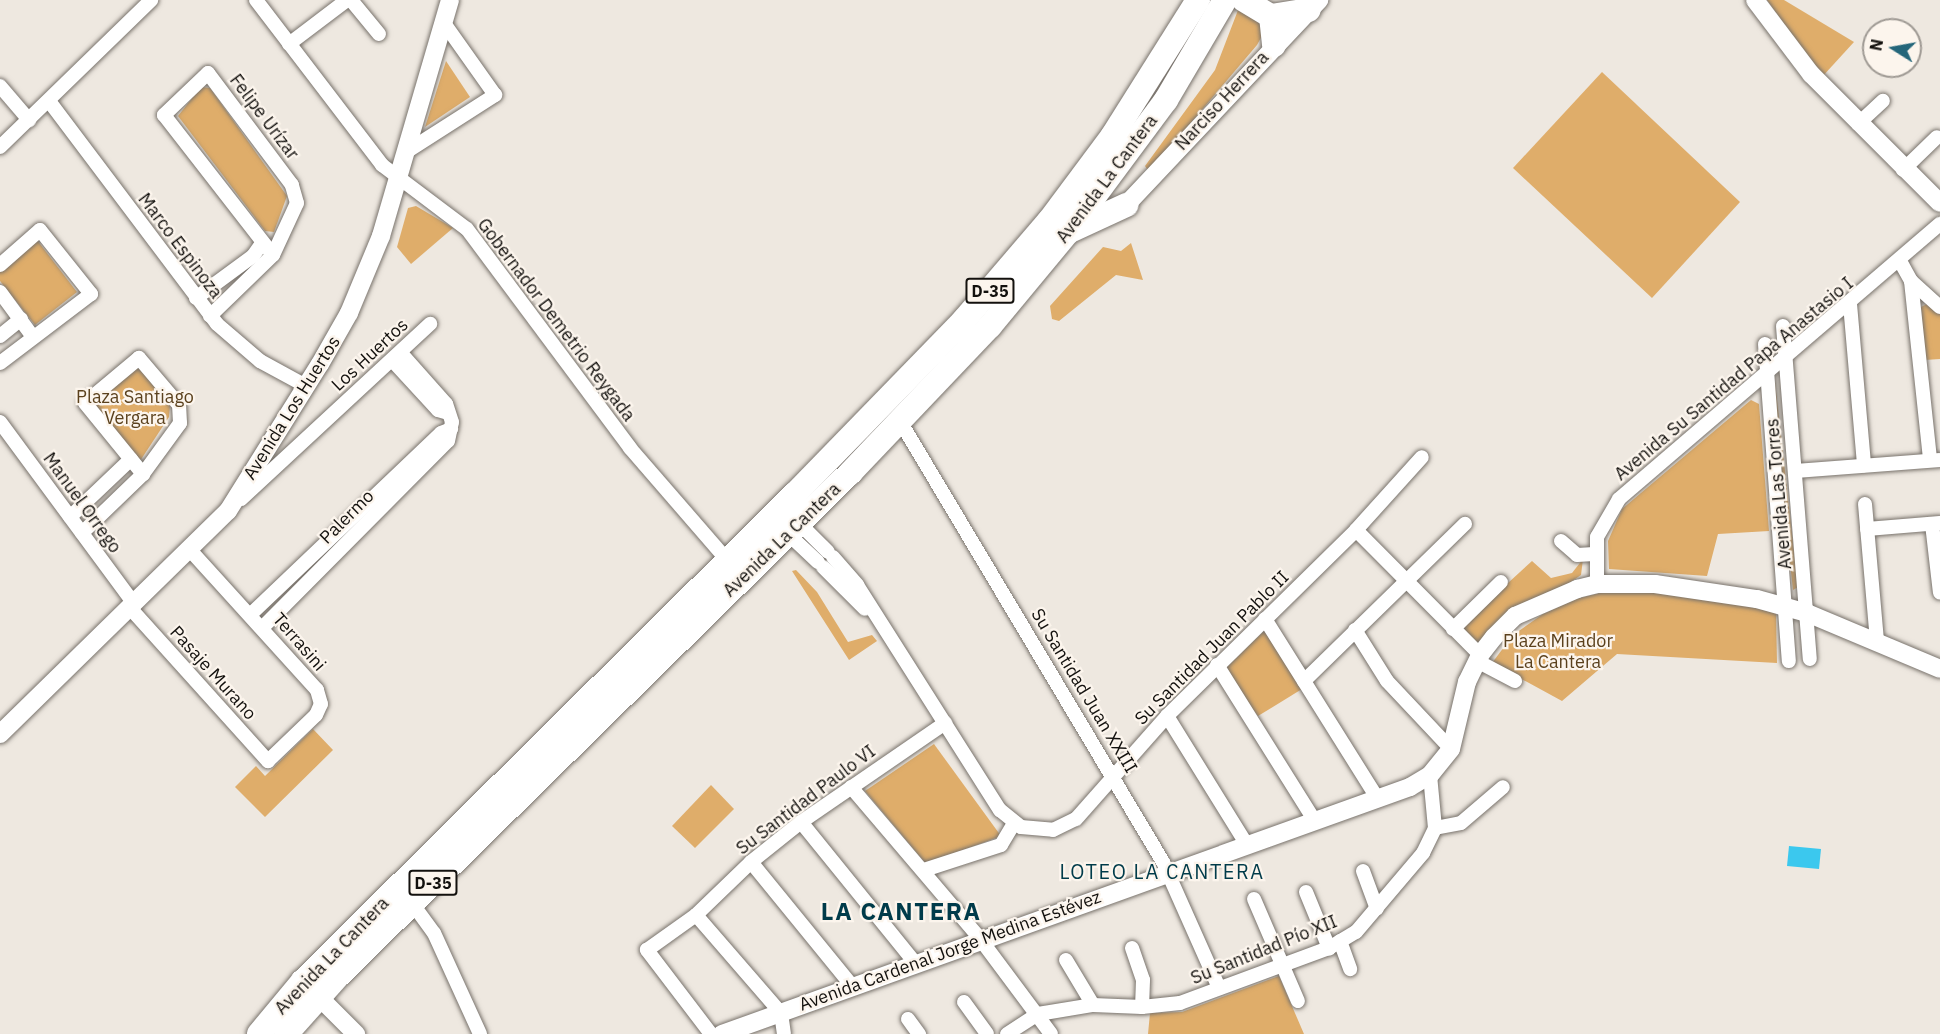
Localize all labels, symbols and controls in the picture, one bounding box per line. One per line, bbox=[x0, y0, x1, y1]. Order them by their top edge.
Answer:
north arrow bbox=[1862, 18, 1922, 78]
text: N bbox=[1865, 37, 1887, 53]
street label: Narciso Herrera bbox=[1171, 47, 1273, 155]
street label: Felipe Urízar bbox=[225, 70, 303, 164]
street label: Avenida La Cantera bbox=[1052, 111, 1162, 247]
street label: Marco Espinoza bbox=[133, 189, 227, 303]
street label: Gobernador Demetrio Reygada bbox=[473, 214, 639, 426]
street label: Avenida Su Santidad Papa Anastasio I bbox=[1610, 273, 1858, 485]
road number: D-35 bbox=[964, 278, 1016, 304]
street label: Los Huertos bbox=[327, 314, 413, 396]
street label: Avenida Los Huertos bbox=[239, 332, 345, 484]
park label: Plaza Santiago Vergara bbox=[76, 387, 194, 430]
street label: Avenida Las Torres bbox=[1762, 418, 1796, 570]
street label: Manuel Orrego bbox=[38, 449, 126, 557]
street label: Avenida La Cantera bbox=[719, 478, 845, 602]
street label: Palermo bbox=[315, 485, 379, 549]
street label: Su Santidad Juan Pablo II bbox=[1131, 567, 1293, 729]
street label: Su Santidad Juan XXIII bbox=[1026, 605, 1142, 777]
street label: Terrasini bbox=[268, 609, 330, 675]
street label: Pasaje Murano bbox=[165, 622, 261, 724]
park label: Plaza Mirador La Cantera bbox=[1503, 631, 1613, 674]
street label: Su Santidad Paulo VI bbox=[732, 741, 880, 859]
district label: LOTEO LA CANTERA bbox=[1059, 859, 1265, 883]
road number: D-35 bbox=[408, 870, 458, 896]
street label: Avenida Cardenal Jorge Medina Estévez bbox=[796, 886, 1104, 1016]
street label: Avenida La Cantera bbox=[270, 893, 394, 1019]
district label: LA CANTERA bbox=[821, 898, 981, 926]
street label: Su Santidad Pío XII bbox=[1188, 911, 1340, 989]

